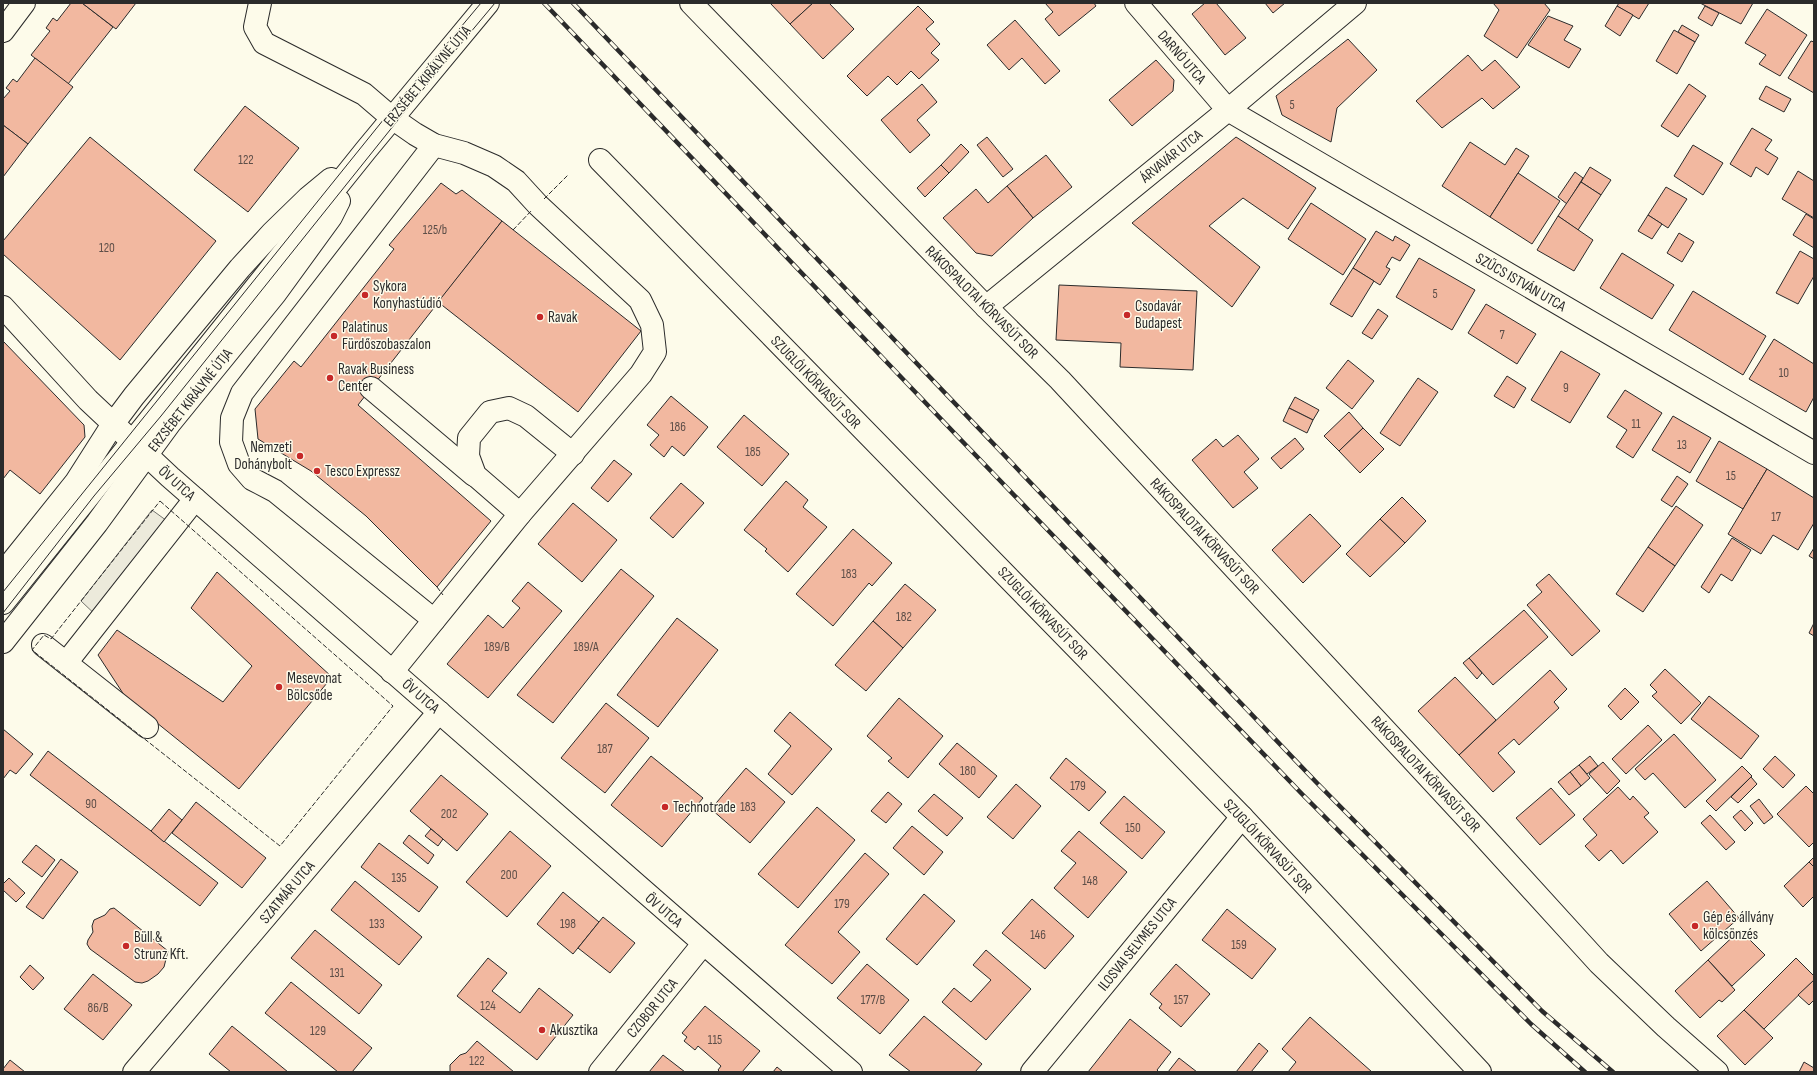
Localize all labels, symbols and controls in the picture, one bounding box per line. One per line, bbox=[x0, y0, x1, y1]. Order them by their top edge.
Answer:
street label: ERZSÉBET KIRÁLYNÉ ÚTJA bbox=[380, 21, 476, 131]
street label: DARNÓ UTCA bbox=[1153, 27, 1210, 89]
house number: 5 bbox=[1289, 97, 1295, 113]
street label: ÁRVAVÁR UTCA bbox=[1136, 125, 1207, 188]
house number: 122 bbox=[238, 152, 254, 168]
house number: 125/b bbox=[423, 222, 447, 238]
house number: 120 bbox=[99, 240, 115, 256]
street label: RÁKOSPALOTAI KÖRVASÚT SOR bbox=[921, 242, 1042, 363]
street label: SZŰCS ISTVÁN UTCA bbox=[1472, 249, 1570, 316]
place label: Sykora Konyhastúdió bbox=[373, 277, 442, 313]
house number: 5 bbox=[1432, 286, 1438, 302]
marker: Sykora Konyhastúdió bbox=[360, 290, 370, 300]
place label: Csodavár Budapest bbox=[1135, 297, 1183, 333]
place label: Ravak bbox=[548, 308, 578, 327]
marker: Csodavár Budapest bbox=[1122, 310, 1132, 320]
marker: Ravak bbox=[535, 312, 545, 322]
place label: Palatinus Fürdőszobaszalon bbox=[342, 318, 431, 354]
house number: 7 bbox=[1499, 327, 1505, 343]
marker: Palatinus Fürdőszobaszalon bbox=[329, 331, 339, 341]
street label: SZUGLÓI KÖRVASÚT SOR bbox=[766, 332, 865, 433]
street label: ERZSÉBET KIRÁLYNÉ ÚTJA bbox=[144, 344, 237, 456]
place label: Ravak Business Center bbox=[338, 360, 414, 396]
house number: 10 bbox=[1779, 365, 1789, 381]
marker: Ravak Business Center bbox=[325, 373, 335, 383]
house number: 9 bbox=[1563, 380, 1569, 396]
house number: 11 bbox=[1631, 416, 1641, 432]
house number: 186 bbox=[670, 419, 686, 435]
house number: 13 bbox=[1677, 437, 1687, 453]
place label: Nemzeti Dohánybolt bbox=[234, 438, 292, 474]
house number: 185 bbox=[745, 444, 761, 460]
marker: Nemzeti Dohánybolt bbox=[295, 451, 305, 461]
street label: ÖV UTCA bbox=[154, 462, 200, 505]
place label: Tesco Expressz bbox=[325, 462, 401, 481]
marker: Tesco Expressz bbox=[312, 466, 322, 476]
house number: 15 bbox=[1726, 468, 1736, 484]
street label: RÁKOSPALOTAI KÖRVASÚT SOR bbox=[1146, 474, 1264, 599]
house number: 17 bbox=[1771, 509, 1782, 525]
street label: SZUGLÓI KÖRVASÚT SOR bbox=[993, 563, 1092, 664]
house number: 183 bbox=[841, 566, 857, 582]
house number: 182 bbox=[896, 609, 912, 625]
house number: 189/B bbox=[484, 639, 510, 655]
house number: 189/A bbox=[573, 639, 599, 655]
place label: Mesevonat Bölcsőde bbox=[287, 669, 342, 705]
street label: ÖV UTCA bbox=[398, 675, 444, 718]
marker: Mesevonat Bölcsőde bbox=[274, 682, 284, 692]
street label: RÁKOSPALOTAI KÖRVASÚT SOR bbox=[1367, 712, 1485, 837]
house number: 187 bbox=[597, 741, 613, 757]
house number: 180 bbox=[960, 763, 976, 779]
house number: 179 bbox=[1070, 778, 1086, 794]
street label: SZUGLÓI KÖRVASÚT SOR bbox=[1219, 795, 1316, 898]
house number: 90 bbox=[85, 796, 97, 812]
place label: Technotrade bbox=[673, 798, 736, 817]
house number: 183 bbox=[740, 799, 756, 815]
marker: Technotrade bbox=[660, 802, 670, 812]
house number: 202 bbox=[441, 806, 457, 822]
house number: 150 bbox=[1125, 820, 1141, 836]
street label: SZATMÁR UTCA bbox=[256, 857, 320, 928]
house number: 200 bbox=[501, 867, 518, 883]
house number: 135 bbox=[391, 870, 407, 886]
house number: 148 bbox=[1082, 873, 1098, 889]
street label: ÖV UTCA bbox=[641, 889, 687, 932]
street label: ILOSVAI SELYMES UTCA bbox=[1094, 893, 1181, 995]
house number: 179 bbox=[834, 896, 850, 912]
place label: Gép és állvány kölcsönzés bbox=[1703, 908, 1774, 944]
house number: 133 bbox=[369, 916, 385, 932]
house number: 198 bbox=[560, 916, 576, 932]
marker: Gép és állvány kölcsönzés bbox=[1690, 921, 1700, 931]
house number: 146 bbox=[1030, 927, 1046, 943]
place label: Büll & Strunz Kft. bbox=[134, 928, 188, 964]
house number: 159 bbox=[1231, 937, 1247, 953]
marker: Büll & Strunz Kft. bbox=[121, 941, 131, 951]
house number: 131 bbox=[330, 965, 345, 981]
street label: CZOBOR UTCA bbox=[623, 974, 682, 1042]
house number: 177/B bbox=[861, 992, 885, 1008]
house number: 157 bbox=[1174, 992, 1189, 1008]
house number: 124 bbox=[480, 998, 496, 1014]
house number: 86/B bbox=[88, 1000, 109, 1016]
place label: Akusztika bbox=[549, 1021, 598, 1040]
house number: 129 bbox=[310, 1023, 326, 1039]
marker: Akusztika bbox=[537, 1025, 547, 1035]
house number: 115 bbox=[708, 1032, 722, 1048]
house number: 122 bbox=[469, 1053, 485, 1069]

